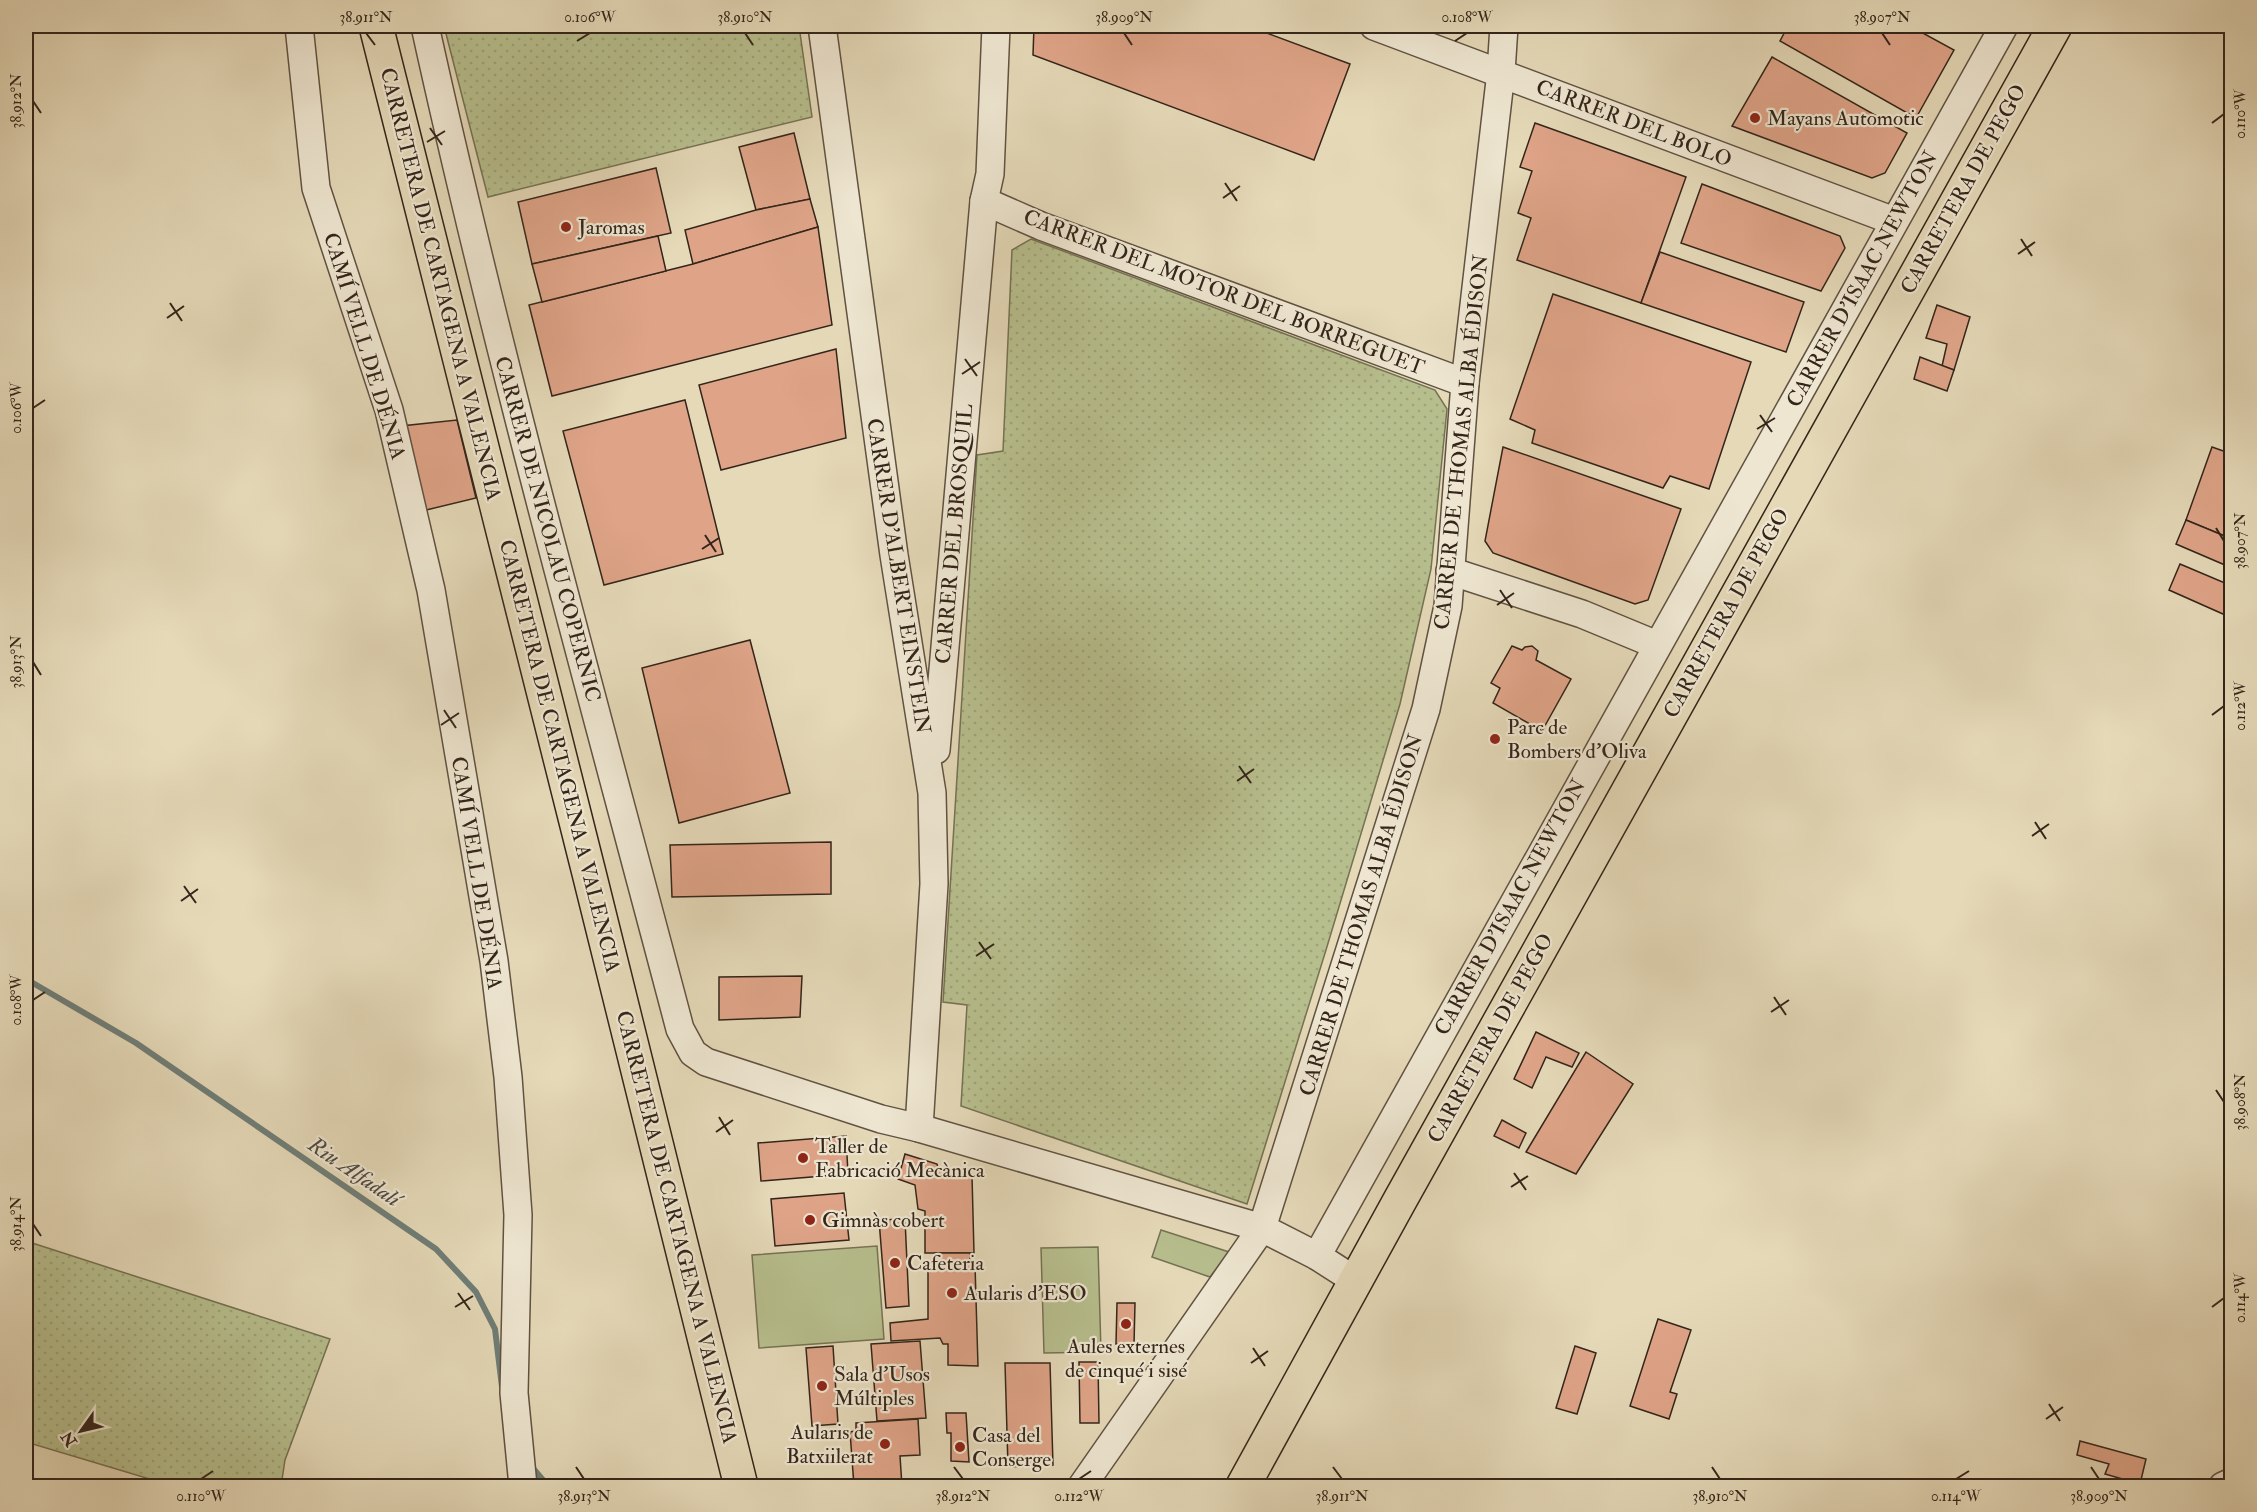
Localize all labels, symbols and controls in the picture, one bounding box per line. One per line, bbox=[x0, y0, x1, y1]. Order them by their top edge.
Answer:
text: 38.911°N bbox=[340, 8, 393, 27]
text: 0.106°W bbox=[564, 8, 617, 27]
text: 38.910°N bbox=[717, 8, 773, 27]
text: 38.909°N bbox=[1095, 8, 1153, 27]
text: 0.108°W bbox=[1441, 8, 1493, 27]
text: 38.907°N bbox=[1854, 8, 1911, 27]
street label: CARRETERA DE CARTAGENA A VALENCIA bbox=[374, 65, 507, 503]
text: 38.912°N bbox=[7, 73, 26, 129]
street label: CARRER DEL BOLO bbox=[1532, 74, 1736, 173]
street label: CARRETERA DE PEGO bbox=[1894, 79, 2032, 299]
text: 0.110°W bbox=[2231, 89, 2250, 139]
place label: Mayans Automotic bbox=[1767, 105, 1924, 132]
marker: Mayans Automotic bbox=[1748, 111, 1762, 125]
street label: CARRER D'ISAAC NEWTON bbox=[1781, 146, 1944, 412]
street label: CARRER DEL MOTOR DEL BORREGUET bbox=[1019, 203, 1429, 382]
place label: Jaromas bbox=[577, 214, 645, 241]
marker: Jaromas bbox=[559, 220, 573, 234]
street label: CAMÍ VELL DE DÉNIA bbox=[317, 229, 412, 463]
street label: CARRER DE THOMAS ALBA ÉDISON bbox=[1428, 253, 1495, 631]
street label: CARRER DE NICOLAU COPERNIC bbox=[488, 353, 607, 705]
text: 0.106°W bbox=[7, 381, 26, 434]
street label: CARRER DEL BROSQUIL bbox=[930, 403, 979, 665]
street label: CARRER D'ALBERT EINSTEIN bbox=[860, 416, 937, 736]
street label: CARRETERA DE PEGO bbox=[1657, 503, 1795, 723]
text: 38.907°N bbox=[2231, 512, 2250, 569]
street label: CARRETERA DE CARTAGENA A VALENCIA bbox=[493, 537, 626, 975]
text: 38.913°N bbox=[7, 635, 26, 689]
text: 0.112°W bbox=[2231, 681, 2250, 731]
place label: Parc de Bombers d'Oliva bbox=[1507, 714, 1647, 765]
street label: CARRER DE THOMAS ALBA ÉDISON bbox=[1293, 731, 1430, 1099]
marker: Parc de Bombers d'Oliva bbox=[1488, 732, 1502, 746]
street label: CAMÍ VELL DE DÉNIA bbox=[445, 755, 508, 992]
street label: CARRER D'ISAAC NEWTON bbox=[1429, 774, 1592, 1040]
street label: CARRETERA DE PEGO bbox=[1421, 928, 1559, 1148]
text: 0.108°W bbox=[7, 974, 26, 1026]
street label: CARRETERA DE CARTAGENA A VALENCIA bbox=[610, 1008, 743, 1446]
text: 38.908°N bbox=[2231, 1073, 2250, 1130]
water label: Riu Alfadalí bbox=[302, 1130, 409, 1215]
place label: Taller de Fabricació Mecànica bbox=[815, 1133, 985, 1184]
marker: Taller de Fabricació Mecànica bbox=[796, 1151, 810, 1165]
text: 38.914°N bbox=[7, 1196, 26, 1252]
place label: Gimnàs cobert bbox=[822, 1207, 945, 1234]
marker: Gimnàs cobert bbox=[803, 1213, 817, 1227]
place label: Cafeteria bbox=[907, 1250, 984, 1277]
marker: Cafeteria bbox=[888, 1256, 902, 1270]
text: 0.114°W bbox=[2231, 1272, 2250, 1323]
place label: Aularis d'ESO bbox=[963, 1280, 1087, 1307]
marker: Aularis d'ESO bbox=[945, 1286, 959, 1300]
marker: Aules externes de cinqué i sisé bbox=[1119, 1317, 1133, 1331]
place label: Aules externes de cinqué i sisé bbox=[1065, 1333, 1187, 1384]
place label: Sala d'Usos Múltiples bbox=[834, 1361, 930, 1412]
marker: Sala d'Usos Múltiples bbox=[815, 1379, 829, 1393]
north arrow bbox=[51, 1401, 111, 1461]
place label: Aularis de Batxiilerat bbox=[786, 1419, 873, 1470]
place label: Casa del Conserge bbox=[972, 1422, 1051, 1473]
text: N bbox=[57, 1427, 82, 1451]
marker: Aularis de Batxiilerat bbox=[878, 1437, 892, 1451]
marker: Casa del Conserge bbox=[953, 1440, 967, 1454]
text: 0.110°W bbox=[176, 1487, 226, 1506]
text: 38.913°N bbox=[557, 1487, 611, 1506]
text: 38.912°N bbox=[935, 1487, 991, 1506]
text: 0.112°W bbox=[1054, 1487, 1104, 1506]
text: 38.911°N bbox=[1316, 1487, 1369, 1506]
text: 38.910°N bbox=[1692, 1487, 1748, 1506]
text: 0.114°W bbox=[1931, 1487, 1982, 1506]
text: 38.909°N bbox=[2070, 1487, 2128, 1506]

